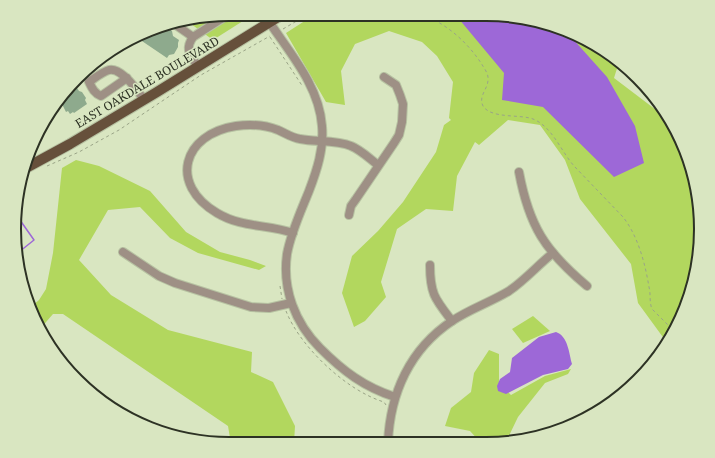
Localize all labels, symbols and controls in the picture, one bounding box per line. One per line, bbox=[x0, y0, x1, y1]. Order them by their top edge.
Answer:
street label: EAST OAKDALE BOULEVARD bbox=[72, 32, 223, 132]

